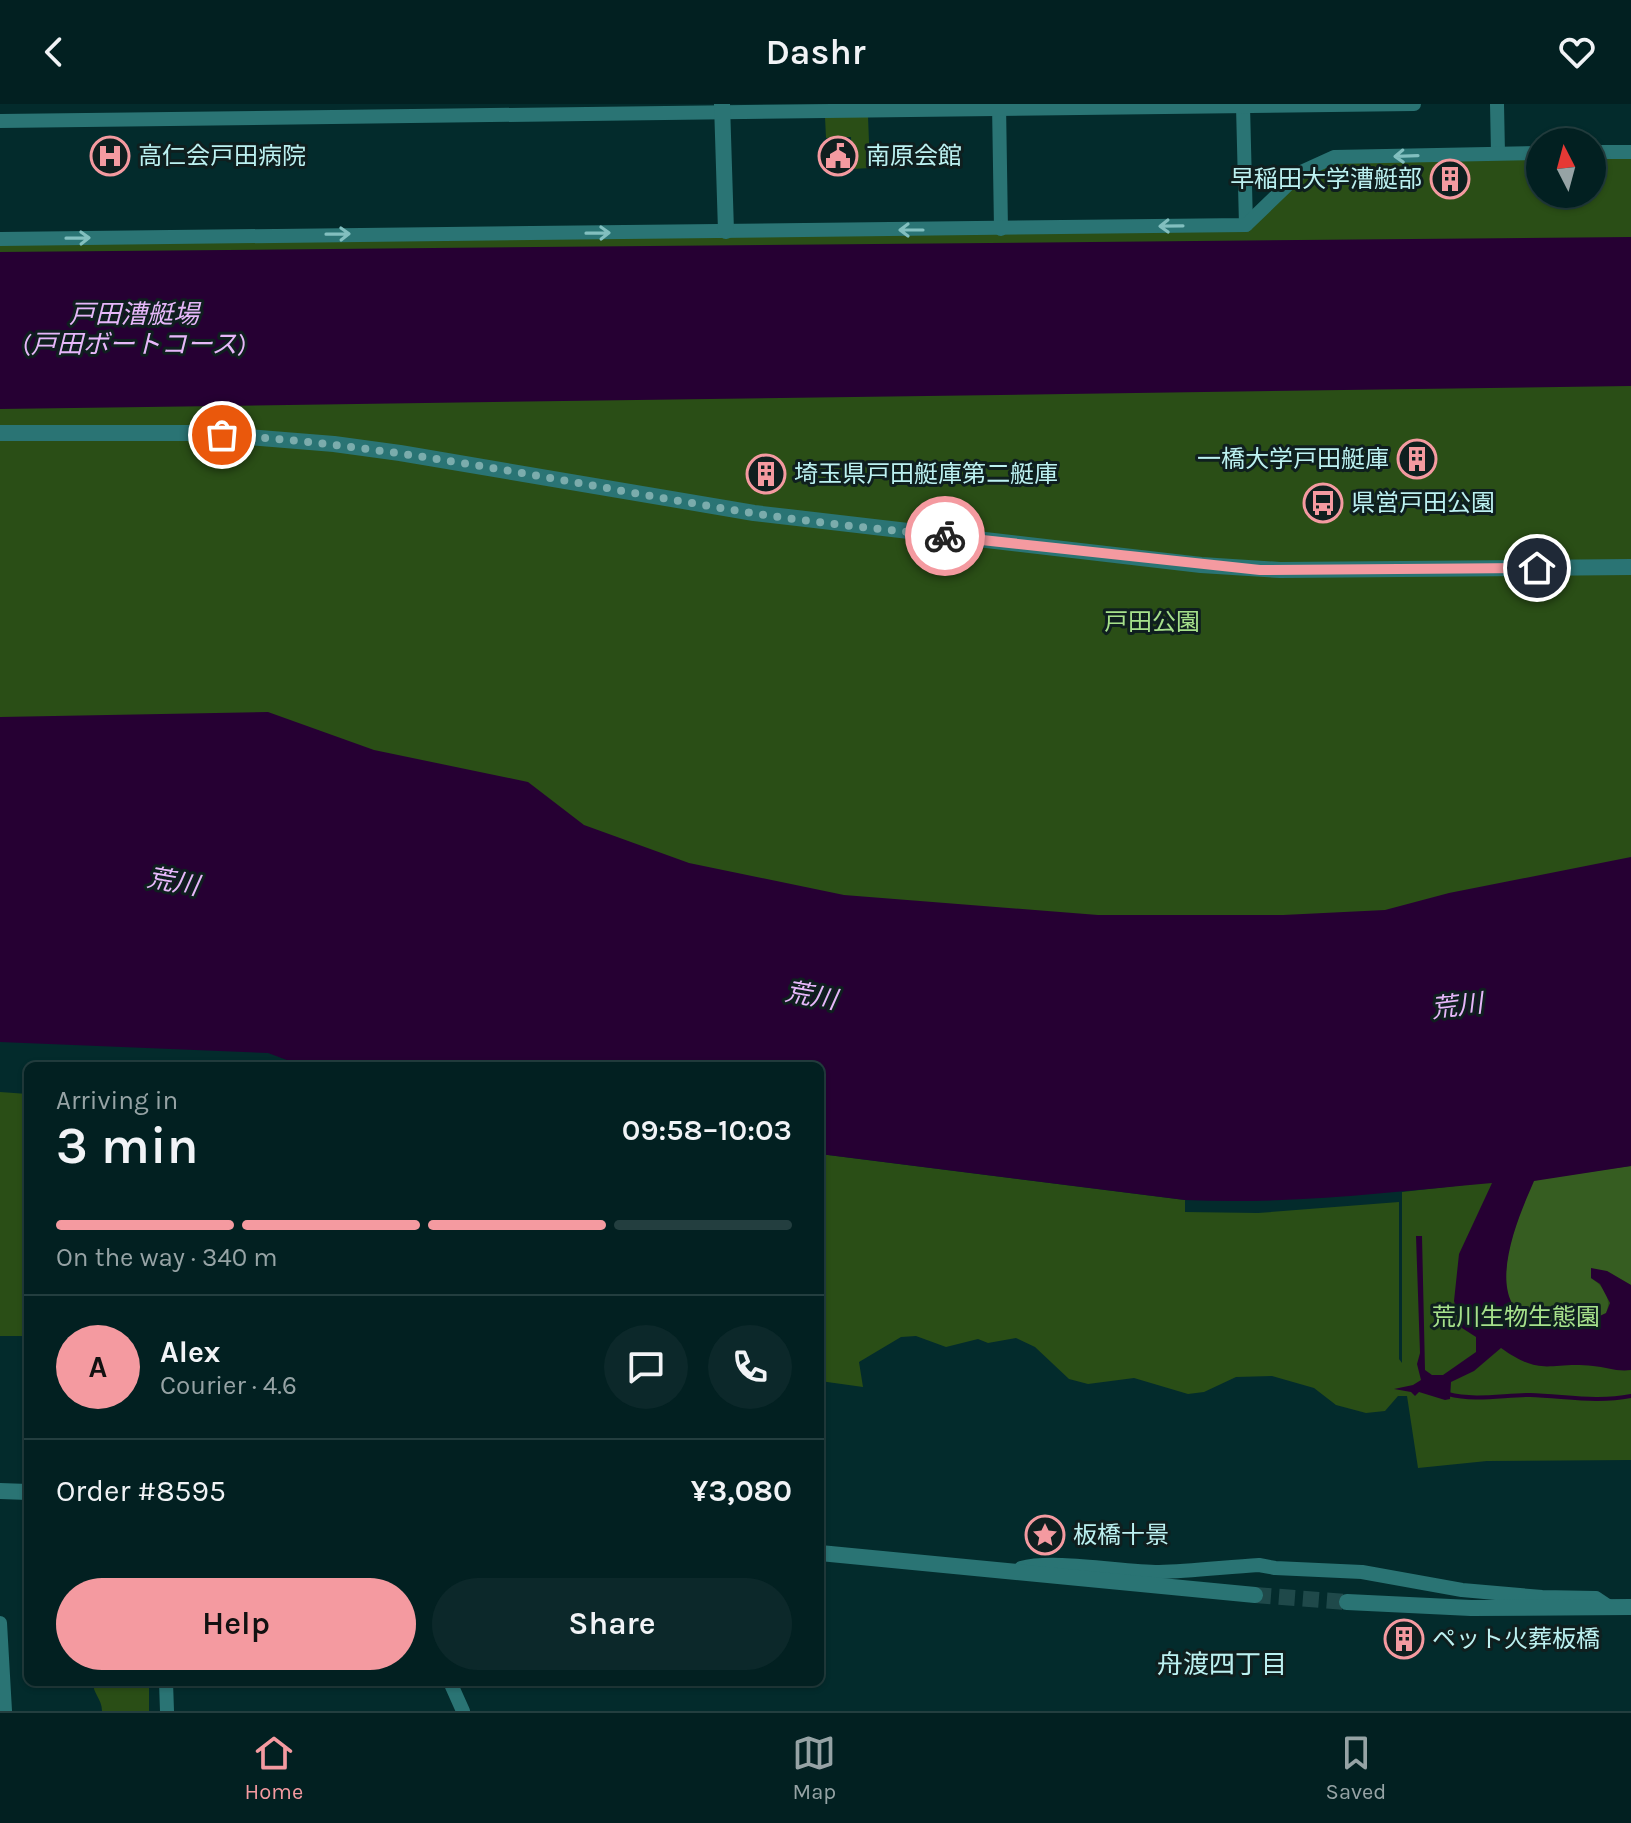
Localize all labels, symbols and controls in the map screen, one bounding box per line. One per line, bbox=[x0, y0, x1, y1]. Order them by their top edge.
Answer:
icon: back bbox=[32, 30, 76, 74]
icon: heart bbox=[1555, 30, 1599, 74]
text: Dashr bbox=[765, 31, 866, 73]
north arrow bbox=[1526, 128, 1606, 208]
map controls bbox=[1526, 128, 1606, 208]
hospital icon: 高仁会戸田病院 bbox=[89, 135, 131, 177]
public building icon: 南原会館 bbox=[817, 135, 859, 177]
place label: 高仁会戸田病院 bbox=[138, 142, 306, 170]
place label: 南原会館 bbox=[866, 142, 962, 170]
one-way arrow bbox=[1393, 148, 1420, 163]
building icon: 早稲田大学漕艇部 bbox=[1429, 158, 1471, 200]
place label: 早稲田大学漕艇部 bbox=[1230, 165, 1422, 193]
one-way arrow bbox=[1158, 219, 1185, 234]
one-way arrow bbox=[898, 222, 925, 238]
one-way arrow bbox=[584, 225, 611, 241]
one-way arrow bbox=[324, 227, 351, 242]
one-way arrow bbox=[64, 230, 91, 246]
water label: 戸田漕艇場 (戸田ボートコース) bbox=[22, 299, 246, 360]
pin bbox=[188, 401, 256, 469]
icon: bag bbox=[200, 413, 244, 457]
building icon: 一橋大学戸田艇庫 bbox=[1396, 438, 1438, 480]
place label: 一橋大学戸田艇庫 bbox=[1197, 445, 1389, 473]
building icon: 埼玉県戸田艇庫第二艇庫 bbox=[745, 453, 787, 495]
place label: 埼玉県戸田艇庫第二艇庫 bbox=[794, 460, 1058, 488]
bus stop icon: 県営戸田公園 bbox=[1302, 482, 1344, 524]
place label: 県営戸田公園 bbox=[1351, 489, 1495, 517]
courier bbox=[905, 496, 985, 576]
icon: bike bbox=[923, 514, 967, 558]
pin bbox=[1503, 534, 1571, 602]
icon: home bbox=[1515, 546, 1559, 590]
park label: 戸田公園 bbox=[1104, 608, 1200, 636]
water label: 荒川 bbox=[145, 862, 204, 902]
water label: 荒川 bbox=[783, 976, 842, 1016]
water label: 荒川 bbox=[1429, 987, 1488, 1025]
text: Arriving in bbox=[56, 1085, 178, 1116]
text: 09:58–10:03 bbox=[622, 1112, 792, 1148]
text: 3 min bbox=[56, 1115, 199, 1176]
text: On the way · 340 m bbox=[56, 1242, 278, 1273]
park label: 荒川生物生態園 bbox=[1432, 1303, 1600, 1331]
button: chat bbox=[604, 1325, 688, 1409]
button: phone bbox=[708, 1325, 792, 1409]
text: Alex bbox=[160, 1334, 220, 1370]
text: A bbox=[89, 1349, 107, 1385]
text: Courier · 4.6 bbox=[160, 1370, 297, 1401]
text: Order #8595 bbox=[56, 1473, 226, 1509]
text: ¥3,080 bbox=[691, 1473, 792, 1509]
place icon: 板橋十景 bbox=[1024, 1514, 1066, 1556]
place label: 板橋十景 bbox=[1073, 1521, 1169, 1549]
button: Help bbox=[56, 1578, 416, 1670]
button: Share bbox=[432, 1578, 792, 1670]
building icon: ペット火葬板橋 bbox=[1383, 1618, 1425, 1660]
place label: ペット火葬板橋 bbox=[1432, 1625, 1600, 1653]
district label: 舟渡四丁目 bbox=[1157, 1649, 1287, 1680]
tab: Home bbox=[245, 1731, 303, 1805]
tab: Map bbox=[792, 1731, 836, 1805]
tab: Saved bbox=[1326, 1731, 1386, 1805]

